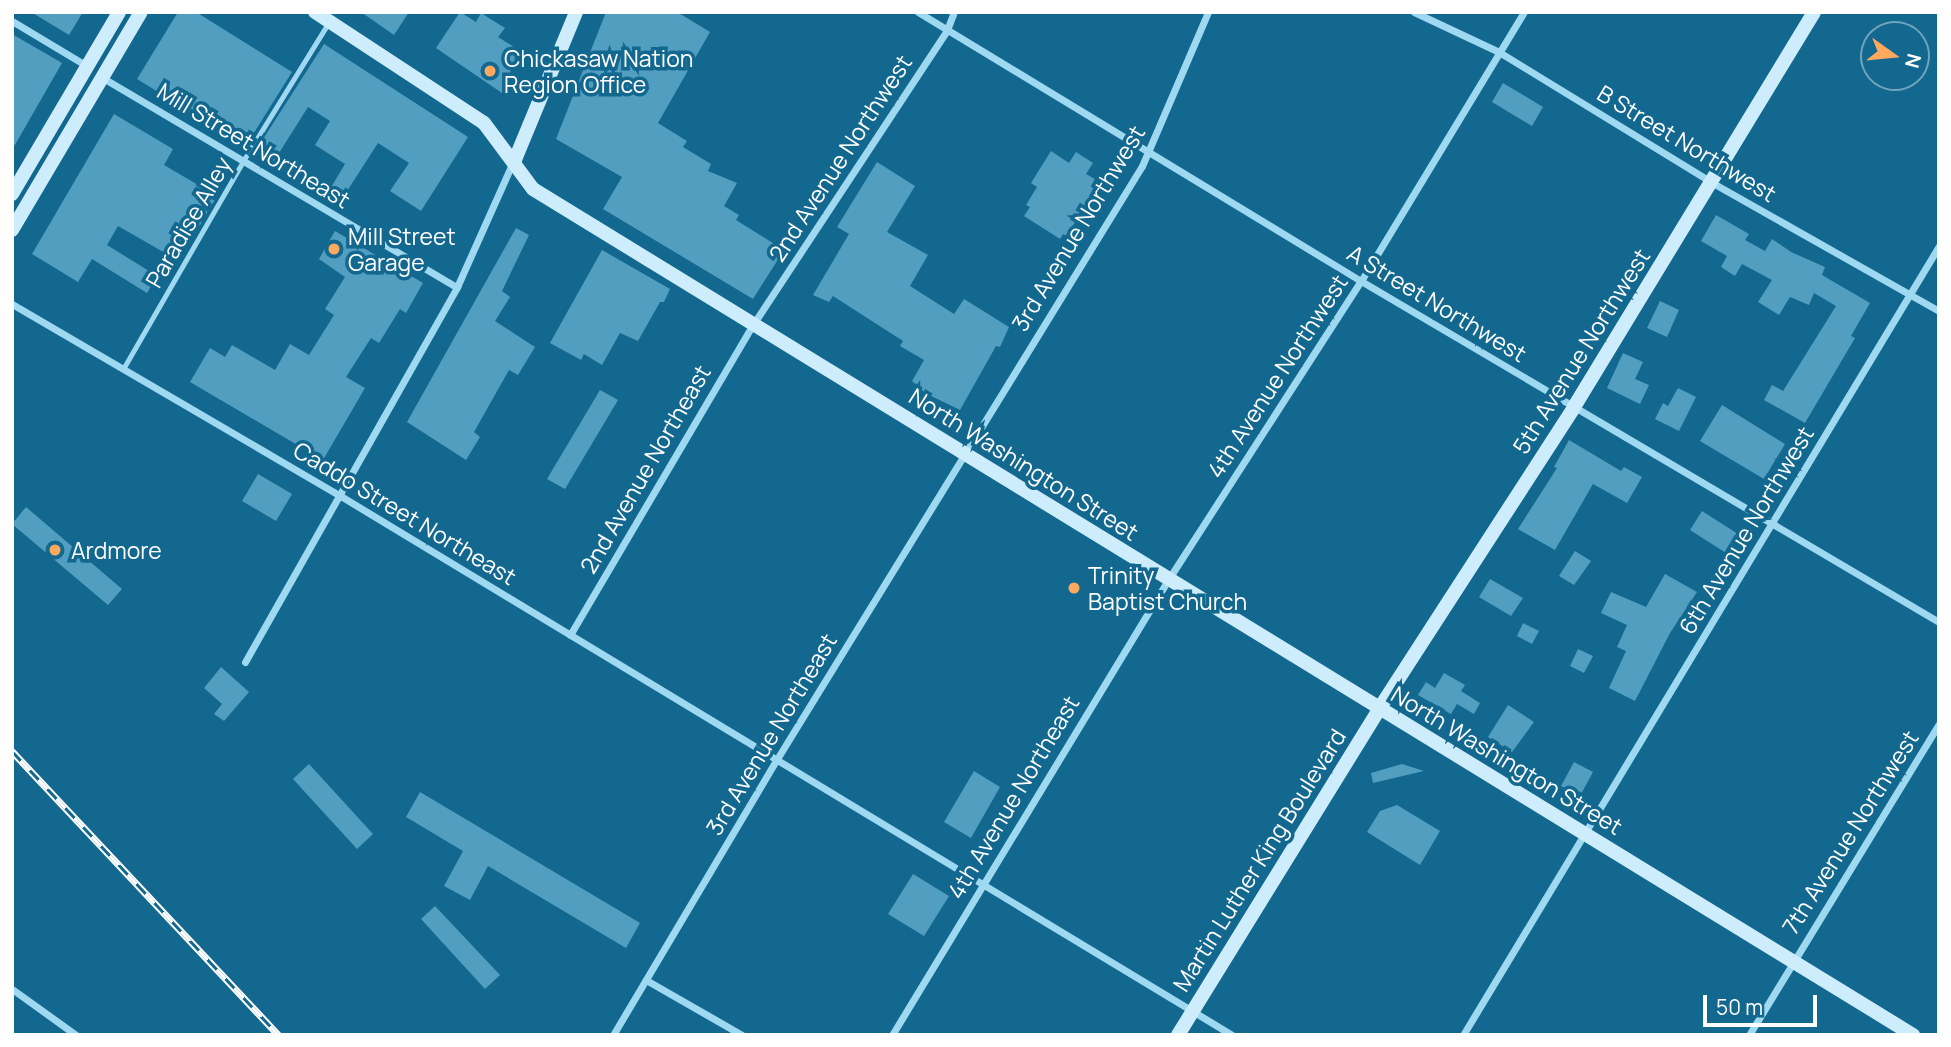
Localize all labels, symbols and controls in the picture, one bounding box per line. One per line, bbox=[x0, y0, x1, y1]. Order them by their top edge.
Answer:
north arrow bbox=[1860, 21, 1930, 91]
place label: Chickasaw Nation Region Office bbox=[504, 44, 693, 98]
street label: 2nd Avenue Northwest bbox=[763, 50, 917, 266]
text: N bbox=[1899, 51, 1928, 71]
marker: Chickasaw Nation Region Office bbox=[482, 63, 498, 79]
street label: Mill Street Northeast bbox=[153, 77, 355, 213]
street label: B Street Northwest bbox=[1593, 79, 1781, 207]
street label: 3rd Avenue Northwest bbox=[1006, 120, 1150, 336]
street label: Paradise Alley bbox=[139, 152, 237, 292]
place label: Mill Street Garage bbox=[348, 222, 456, 276]
street label: A Street Northwest bbox=[1343, 239, 1531, 367]
marker: Mill Street Garage bbox=[326, 241, 342, 257]
street label: 5th Avenue Northwest bbox=[1507, 243, 1655, 459]
street label: 4th Avenue Northwest bbox=[1201, 269, 1353, 483]
street label: 2nd Avenue Northeast bbox=[574, 360, 716, 578]
street label: North Washington Street bbox=[904, 382, 1144, 546]
street label: 6th Avenue Northwest bbox=[1673, 421, 1819, 639]
street label: Caddo Street Northeast bbox=[289, 436, 521, 590]
place label: Ardmore bbox=[71, 536, 162, 564]
marker: Ardmore bbox=[45, 540, 65, 560]
place label: Trinity Baptist Church bbox=[1088, 561, 1247, 615]
marker: Trinity Baptist Church bbox=[1066, 580, 1082, 596]
street label: 3rd Avenue Northeast bbox=[700, 628, 842, 840]
street label: North Washington Street bbox=[1386, 680, 1628, 840]
street label: 4th Avenue Northeast bbox=[941, 690, 1085, 904]
street label: Martin Luther King Boulevard bbox=[1167, 724, 1351, 996]
street label: 7th Avenue Northwest bbox=[1776, 725, 1924, 939]
scale bar bbox=[1706, 981, 1820, 1025]
text: 50 m bbox=[1716, 993, 1763, 1021]

